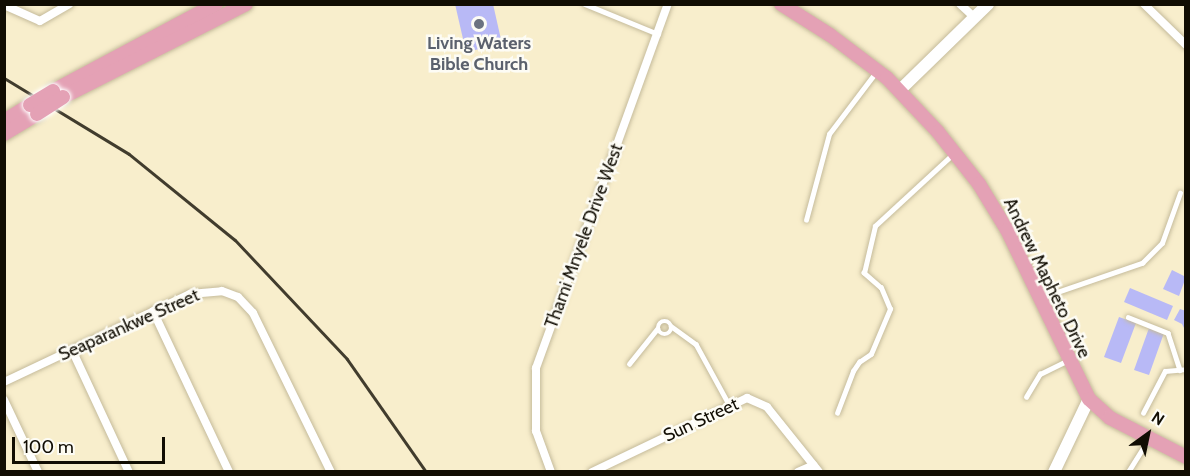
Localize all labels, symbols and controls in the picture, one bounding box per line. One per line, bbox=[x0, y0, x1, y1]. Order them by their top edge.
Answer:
marker: Living Waters Bible Church bbox=[472, 17, 486, 31]
place label: Living Waters Bible Church bbox=[427, 33, 531, 76]
street label: Thami Mnyele Drive West bbox=[541, 141, 627, 331]
street label: Andrew Mapheto Drive bbox=[999, 194, 1095, 362]
street label: Seaparankwe Street bbox=[55, 284, 203, 366]
street label: Sun Street bbox=[660, 393, 742, 447]
north arrow bbox=[1118, 404, 1178, 464]
text: N bbox=[1148, 407, 1168, 430]
scale bar bbox=[15, 425, 168, 463]
text: 100 m bbox=[23, 436, 74, 458]

